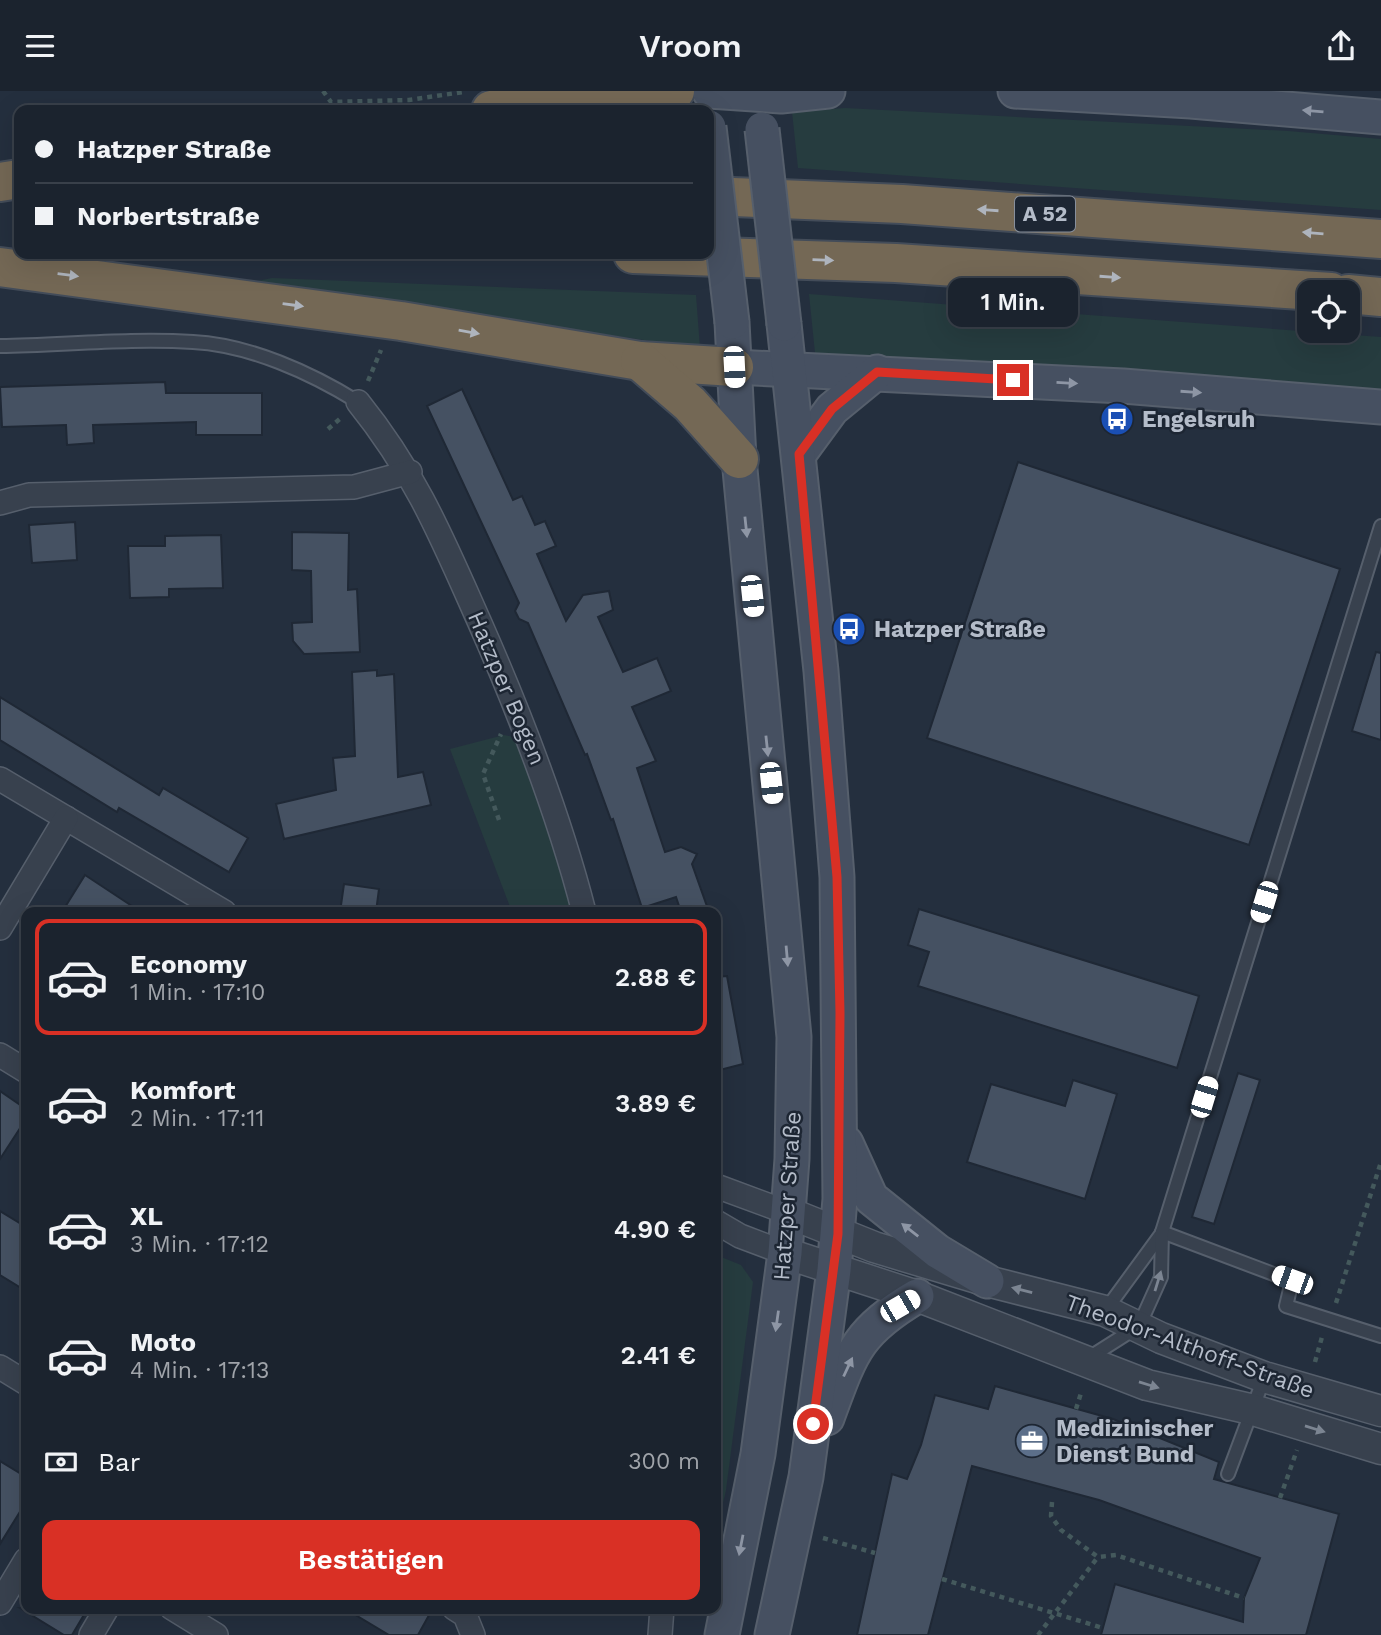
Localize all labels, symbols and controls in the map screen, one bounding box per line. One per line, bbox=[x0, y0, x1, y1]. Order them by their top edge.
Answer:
icon: menu bbox=[21, 27, 59, 65]
text: Vroom bbox=[639, 27, 742, 65]
icon: share bbox=[1322, 27, 1360, 65]
one-way arrow bbox=[1302, 105, 1324, 116]
text: Hatzper Straße bbox=[77, 134, 271, 164]
road number: A 52 bbox=[1015, 197, 1075, 231]
text: Norbertstraße bbox=[77, 201, 260, 231]
one-way arrow bbox=[977, 204, 999, 215]
one-way arrow bbox=[1302, 227, 1324, 238]
one-way arrow bbox=[813, 255, 835, 266]
one-way arrow bbox=[57, 269, 79, 280]
one-way arrow bbox=[1100, 271, 1122, 282]
callout: 1 Min. bbox=[948, 279, 1078, 327]
map controls bbox=[1297, 280, 1360, 343]
button: locate bbox=[1297, 280, 1360, 343]
text: 1 Min. bbox=[981, 289, 1045, 316]
one-way arrow bbox=[282, 300, 304, 311]
one-way arrow bbox=[458, 327, 480, 338]
car bbox=[723, 345, 746, 389]
route end bbox=[997, 364, 1029, 396]
one-way arrow bbox=[1056, 378, 1078, 389]
one-way arrow bbox=[1180, 386, 1202, 397]
bus stop icon: Engelsruh bbox=[1098, 400, 1136, 438]
place label: Engelsruh bbox=[1142, 406, 1255, 433]
one-way arrow bbox=[741, 516, 752, 538]
car bbox=[740, 574, 765, 618]
street label: Hatzper Bogen bbox=[462, 607, 551, 769]
bus stop icon: Hatzper Straße bbox=[830, 610, 868, 648]
place label: Hatzper Straße bbox=[874, 616, 1046, 643]
one-way arrow bbox=[762, 735, 773, 757]
car bbox=[759, 761, 784, 805]
car bbox=[1248, 879, 1281, 925]
one-way arrow bbox=[782, 945, 793, 967]
icon: car bbox=[46, 946, 109, 1009]
text: Economy bbox=[130, 949, 247, 979]
text: 2.88 € bbox=[615, 962, 696, 992]
text: 1 Min. · 17:10 bbox=[130, 979, 265, 1006]
icon: car bbox=[46, 1072, 109, 1135]
car bbox=[1188, 1074, 1221, 1120]
text: Komfort bbox=[130, 1075, 235, 1105]
text: 3.89 € bbox=[615, 1088, 696, 1118]
text: 2 Min. · 17:11 bbox=[130, 1105, 264, 1132]
street label: Hatzper Straße bbox=[768, 1111, 807, 1282]
icon: car bbox=[46, 1198, 109, 1261]
text: XL bbox=[130, 1201, 163, 1231]
text: 4.90 € bbox=[614, 1214, 696, 1244]
one-way arrow bbox=[901, 1223, 919, 1238]
text: 3 Min. · 17:12 bbox=[130, 1231, 269, 1258]
car bbox=[1269, 1263, 1316, 1297]
one-way arrow bbox=[1153, 1270, 1163, 1291]
one-way arrow bbox=[1011, 1284, 1033, 1295]
car bbox=[877, 1286, 924, 1326]
street label: Theodor-Althoff-Straße bbox=[1062, 1289, 1318, 1404]
one-way arrow bbox=[771, 1310, 782, 1332]
icon: car bbox=[46, 1324, 109, 1387]
text: Moto bbox=[130, 1327, 196, 1357]
text: 2.41 € bbox=[621, 1340, 696, 1370]
text: 4 Min. · 17:13 bbox=[130, 1357, 270, 1384]
one-way arrow bbox=[842, 1357, 854, 1377]
one-way arrow bbox=[1139, 1380, 1160, 1390]
route start bbox=[797, 1408, 829, 1440]
place label: Medizinischer Dienst Bund bbox=[1056, 1415, 1214, 1468]
office icon: Medizinischer Dienst Bund bbox=[1013, 1422, 1051, 1460]
one-way arrow bbox=[1305, 1424, 1326, 1434]
icon: cash bbox=[42, 1443, 80, 1481]
text: Bar bbox=[98, 1447, 140, 1477]
text: 300 m bbox=[628, 1448, 700, 1475]
button: Bestätigen bbox=[42, 1520, 700, 1600]
one-way arrow bbox=[735, 1534, 746, 1556]

